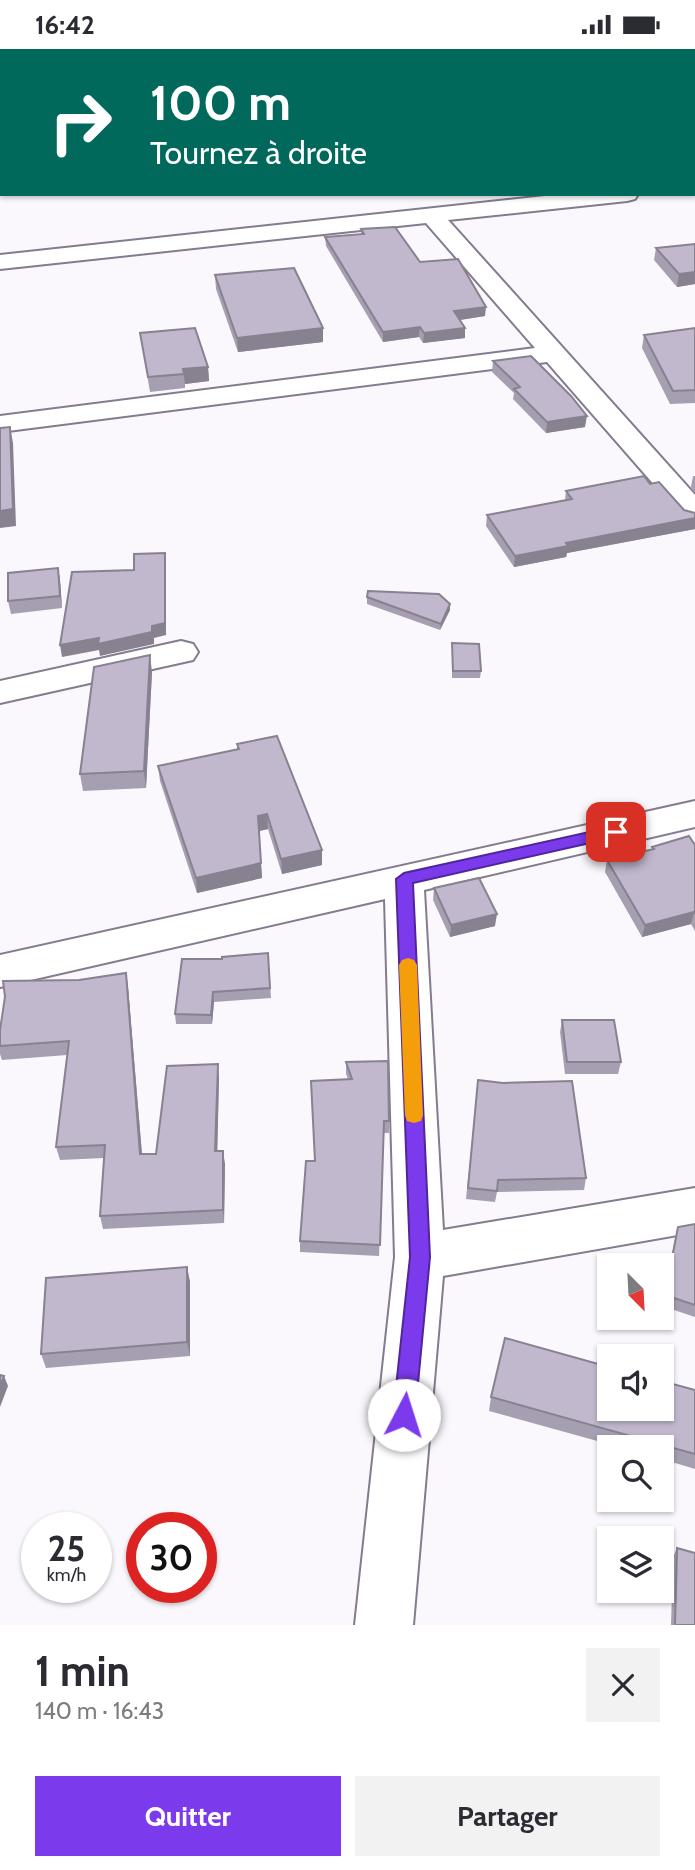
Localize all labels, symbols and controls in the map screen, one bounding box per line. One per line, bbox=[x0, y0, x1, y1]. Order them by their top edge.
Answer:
text: 16:42 bbox=[35, 9, 95, 41]
text: 100 m bbox=[150, 73, 291, 132]
icon: right bbox=[35, 77, 126, 168]
text: Tournez à droite bbox=[150, 133, 367, 172]
pin bbox=[586, 802, 646, 862]
icon: arrive bbox=[597, 813, 635, 851]
north arrow bbox=[597, 1253, 674, 1330]
map controls bbox=[597, 1253, 674, 1603]
button: sound bbox=[597, 1344, 674, 1421]
position arrow bbox=[367, 1378, 441, 1452]
button: search bbox=[597, 1435, 674, 1512]
speed limit sign: 30 bbox=[126, 1512, 217, 1603]
button: layers bbox=[597, 1526, 674, 1603]
text: 25 bbox=[48, 1527, 85, 1570]
text: km/h bbox=[47, 1564, 86, 1586]
text: 1 min bbox=[35, 1645, 130, 1697]
button: close bbox=[586, 1648, 660, 1722]
text: 140 m · 16:43 bbox=[35, 1697, 164, 1725]
button: Quitter bbox=[35, 1776, 341, 1856]
button: Partager bbox=[355, 1776, 660, 1856]

